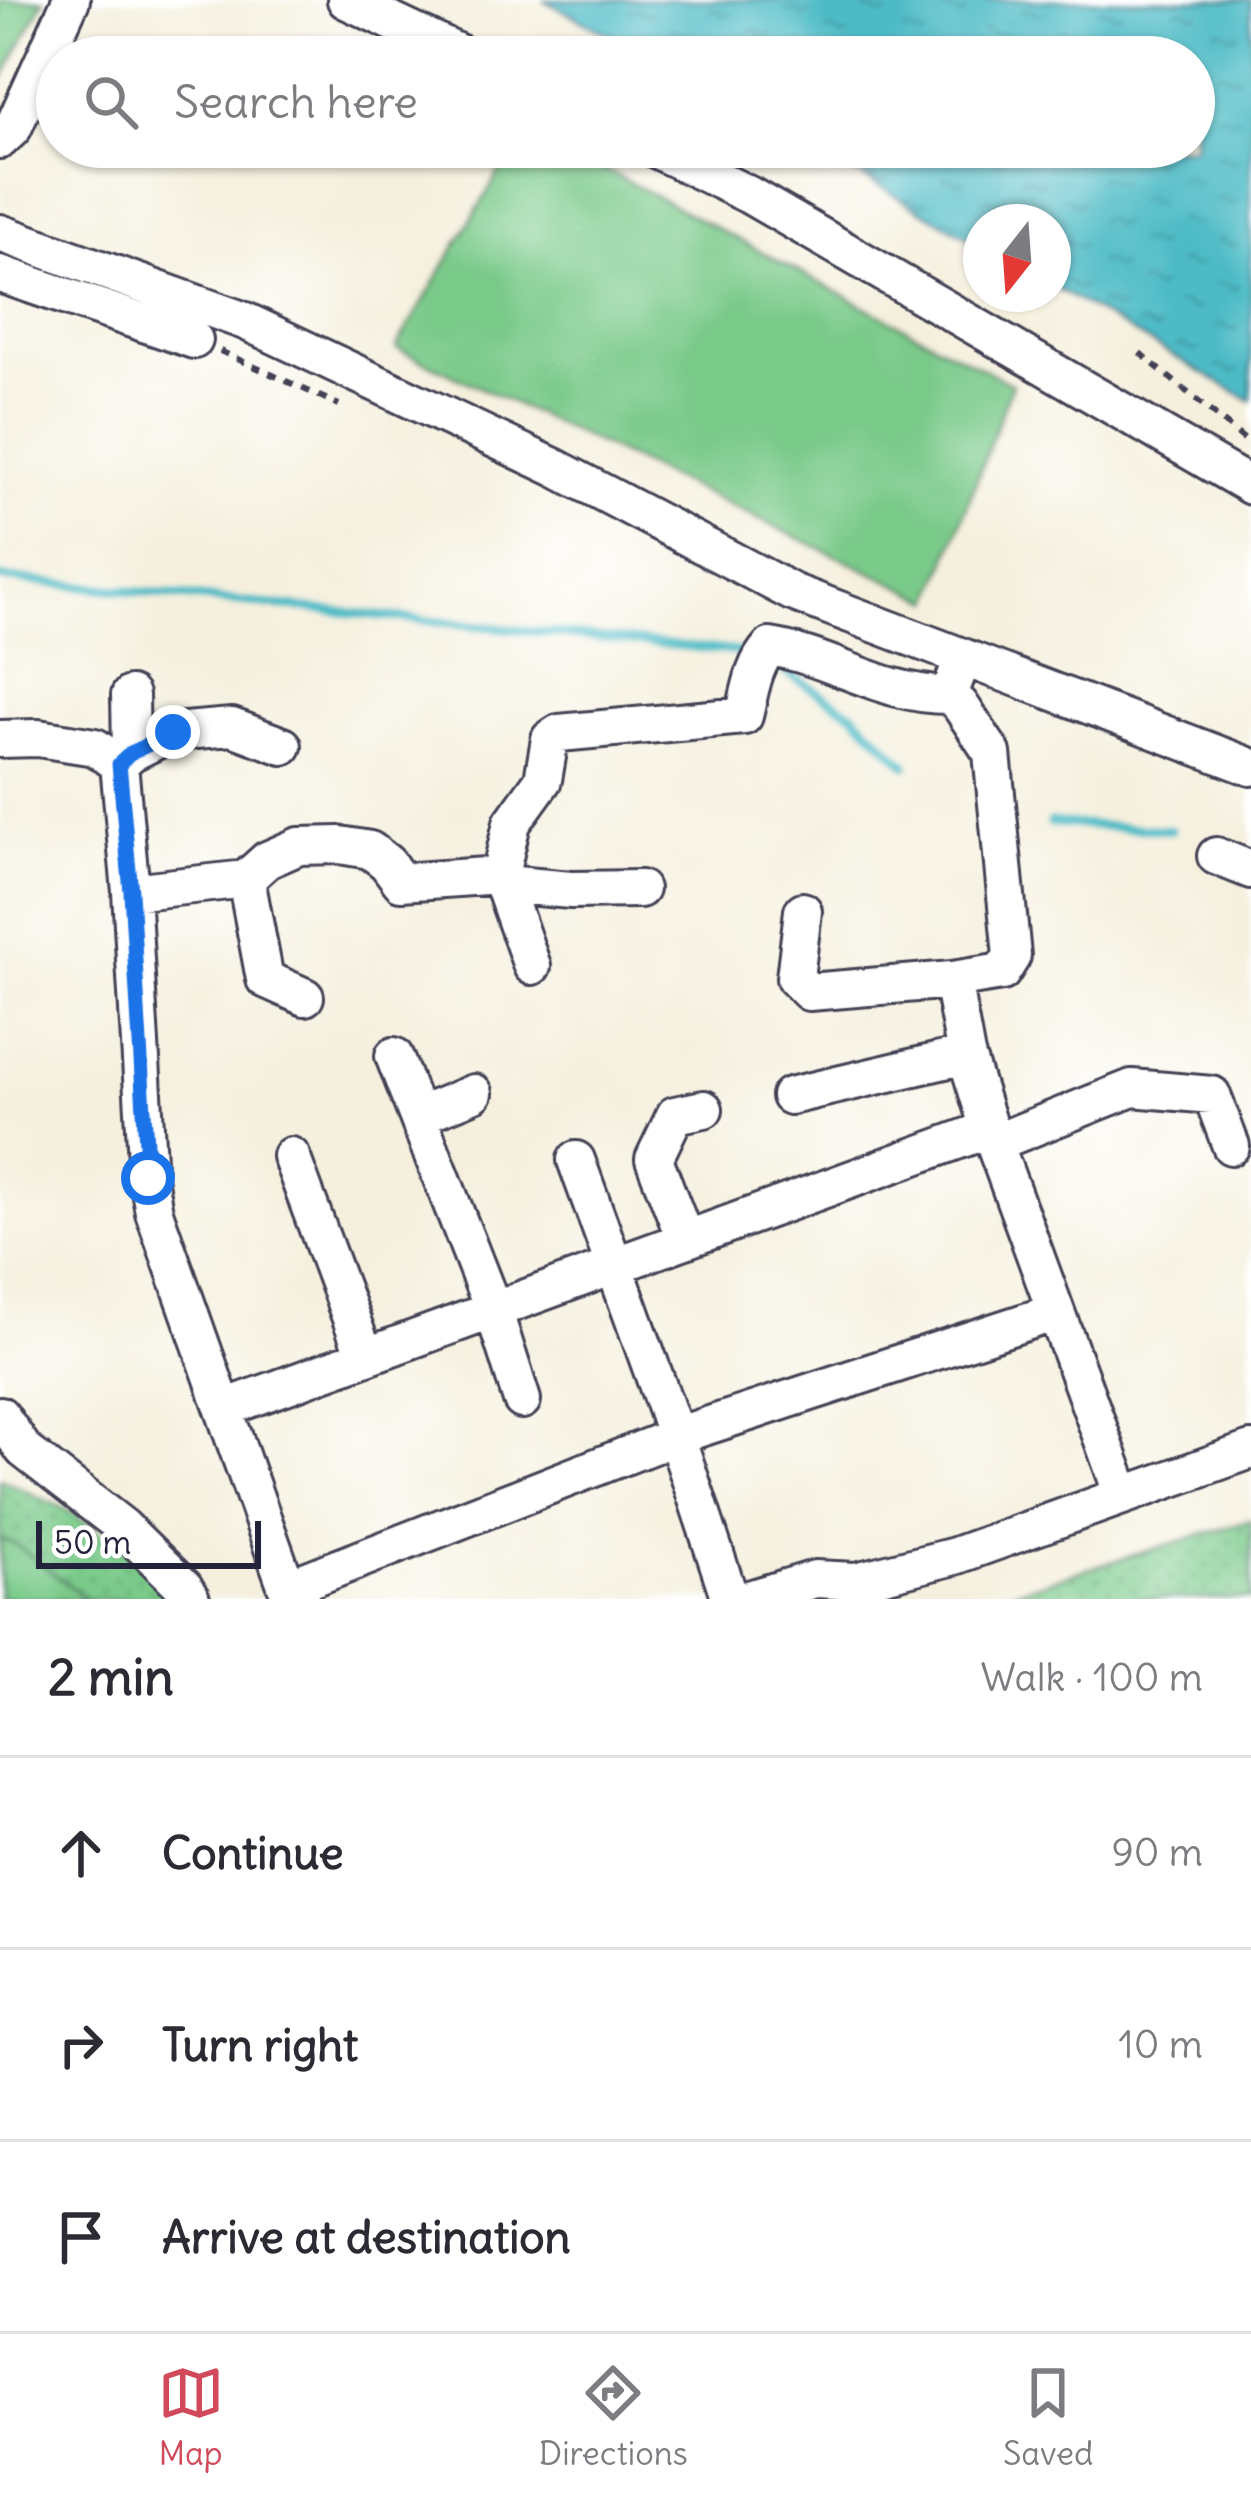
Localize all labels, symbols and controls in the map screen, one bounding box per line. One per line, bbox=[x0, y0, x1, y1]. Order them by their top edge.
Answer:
search box bbox=[36, 36, 1215, 168]
icon: search bbox=[78, 69, 144, 135]
text: Search here bbox=[174, 74, 418, 130]
north arrow bbox=[963, 204, 1071, 312]
route end bbox=[146, 705, 200, 759]
route start bbox=[121, 1151, 175, 1205]
scale bar bbox=[36, 1515, 261, 1568]
text: 50 m bbox=[54, 1521, 131, 1563]
text: 2 min bbox=[48, 1645, 174, 1709]
text: Walk · 100 m bbox=[980, 1653, 1203, 1702]
icon: ahead bbox=[48, 1820, 114, 1886]
text: Continue bbox=[162, 1825, 344, 1881]
text: 90 m bbox=[1111, 1828, 1203, 1877]
icon: right bbox=[48, 2012, 114, 2078]
text: Turn right bbox=[162, 2017, 358, 2073]
text: 10 m bbox=[1118, 2020, 1203, 2069]
icon: arrive bbox=[48, 2204, 114, 2270]
text: Arrive at destination bbox=[162, 2209, 571, 2265]
tab: Map bbox=[158, 2360, 224, 2474]
tab: Directions bbox=[539, 2360, 688, 2474]
tab: Saved bbox=[1003, 2360, 1093, 2474]

